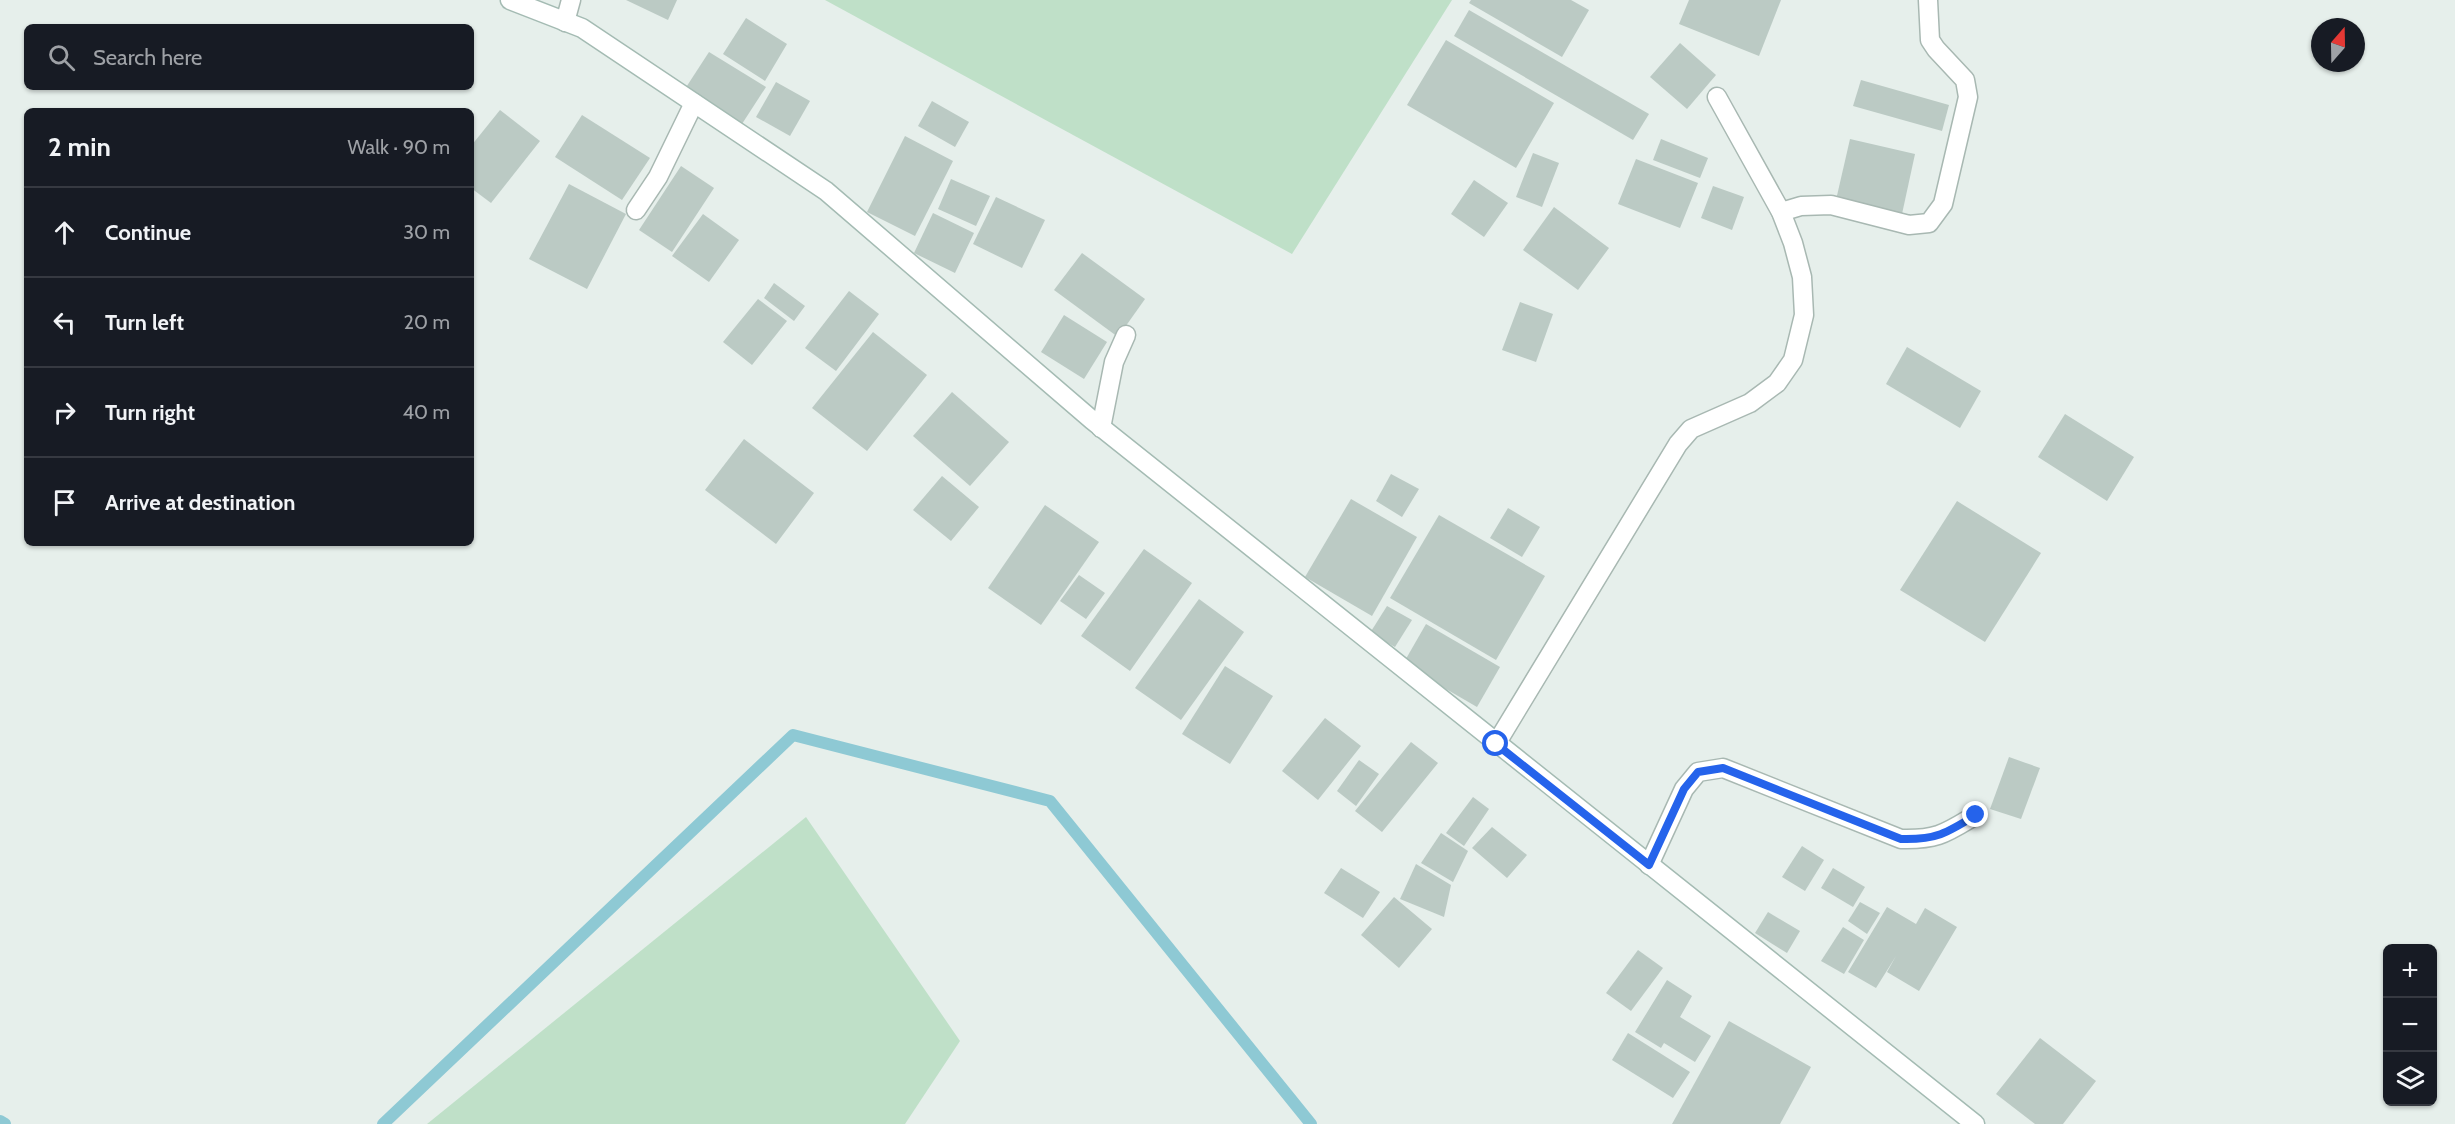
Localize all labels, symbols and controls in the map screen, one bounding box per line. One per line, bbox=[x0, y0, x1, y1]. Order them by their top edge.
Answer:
north arrow bbox=[2311, 18, 2365, 72]
search box bbox=[24, 24, 474, 90]
icon: search bbox=[45, 41, 78, 74]
text: Search here bbox=[93, 44, 202, 71]
text: 2 min bbox=[48, 131, 111, 163]
text: Walk · 90 m bbox=[347, 135, 450, 159]
icon: ahead bbox=[48, 216, 81, 249]
text: Continue bbox=[105, 219, 191, 246]
text: 30 m bbox=[403, 220, 450, 244]
icon: left bbox=[48, 306, 81, 339]
text: Turn left bbox=[105, 309, 184, 336]
text: 20 m bbox=[404, 310, 450, 334]
icon: right bbox=[48, 396, 81, 429]
text: Turn right bbox=[105, 399, 195, 426]
text: 40 m bbox=[402, 400, 450, 424]
icon: arrive bbox=[48, 486, 81, 519]
text: Arrive at destination bbox=[105, 489, 295, 516]
route start bbox=[1482, 730, 1508, 756]
route end bbox=[1962, 801, 1988, 827]
map controls bbox=[2383, 944, 2437, 1106]
button: + bbox=[2383, 944, 2437, 998]
button: − bbox=[2383, 998, 2437, 1052]
button: layers bbox=[2383, 1052, 2437, 1106]

